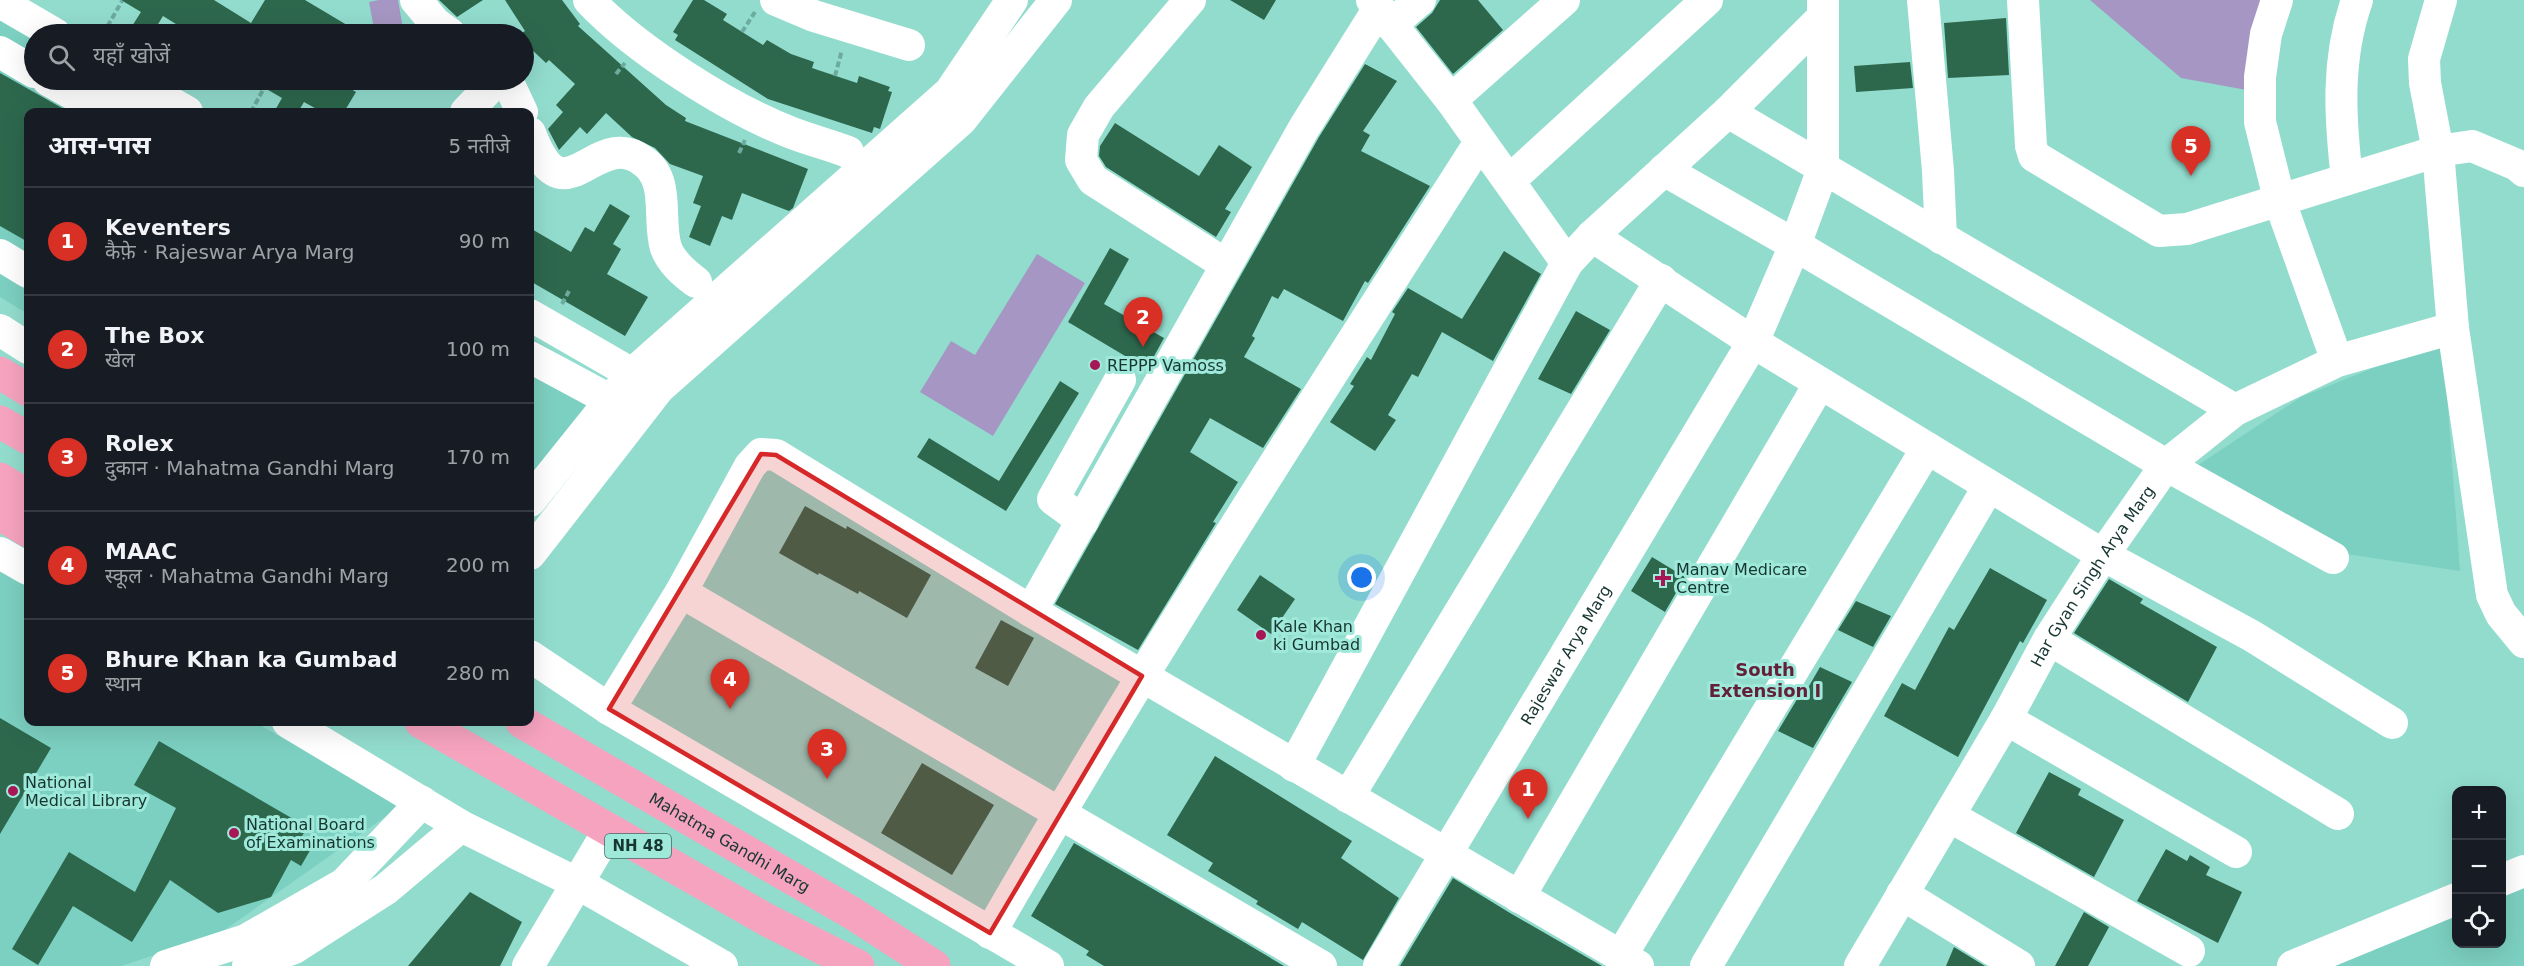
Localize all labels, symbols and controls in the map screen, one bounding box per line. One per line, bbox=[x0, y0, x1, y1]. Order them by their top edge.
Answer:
search box bbox=[24, 24, 534, 90]
icon: search bbox=[45, 41, 78, 74]
text: यहाँ खोजें bbox=[93, 43, 170, 68]
pin: 5 bbox=[2172, 126, 2210, 176]
text: आस-पास bbox=[48, 130, 151, 160]
text: 5 नतीजे bbox=[448, 134, 510, 158]
text: Keventers bbox=[105, 215, 231, 240]
text: 1 bbox=[61, 229, 74, 253]
text: 90 m bbox=[459, 229, 510, 253]
text: कैफ़े · Rajeswar Arya Marg bbox=[105, 240, 354, 264]
pin: 2 bbox=[1124, 298, 1162, 347]
text: The Box bbox=[105, 323, 204, 348]
text: 2 bbox=[61, 337, 74, 361]
text: 100 m bbox=[446, 337, 510, 361]
text: खेल bbox=[105, 348, 135, 372]
place label: REPPP Vamoss bbox=[1107, 356, 1224, 375]
marker: REPPP Vamoss bbox=[1088, 358, 1102, 372]
text: Rolex bbox=[105, 431, 174, 456]
text: 3 bbox=[61, 445, 74, 469]
text: 170 m bbox=[446, 445, 510, 469]
text: दुकान · Mahatma Gandhi Marg bbox=[105, 456, 395, 480]
street label: Har Gyan Singh Arya Marg bbox=[2026, 482, 2158, 670]
text: MAAC bbox=[105, 539, 177, 564]
text: 4 bbox=[61, 553, 74, 577]
text: 200 m bbox=[446, 553, 510, 577]
place label: Manav Medicare Centre bbox=[1676, 560, 1807, 597]
your location bbox=[1347, 563, 1376, 592]
text: स्कूल · Mahatma Gandhi Marg bbox=[105, 564, 389, 588]
marker: Manav Medicare Centre bbox=[1654, 569, 1672, 587]
street label: Rajeswar Arya Marg bbox=[1516, 581, 1615, 728]
place label: Kale Khan ki Gumbad bbox=[1273, 617, 1360, 654]
marker: Kale Khan ki Gumbad bbox=[1254, 628, 1268, 642]
text: Bhure Khan ka Gumbad bbox=[105, 647, 398, 672]
district label: South Extension I bbox=[1709, 659, 1821, 701]
pin: 4 bbox=[710, 660, 750, 709]
text: 5 bbox=[61, 661, 74, 685]
text: 280 m bbox=[446, 661, 510, 685]
text: स्थान bbox=[105, 672, 141, 696]
pin: 3 bbox=[808, 730, 846, 779]
pin: 1 bbox=[1508, 770, 1547, 819]
place label: National Medical Library bbox=[25, 773, 147, 810]
marker: National Medical Library bbox=[6, 784, 20, 798]
map controls bbox=[2452, 786, 2506, 948]
button: + bbox=[2452, 786, 2506, 840]
street label: Mahatma Gandhi Marg bbox=[646, 788, 814, 896]
place label: National Board of Examinations bbox=[246, 815, 375, 852]
marker: National Board of Examinations bbox=[227, 826, 241, 840]
road number: NH 48 bbox=[605, 834, 671, 858]
button: − bbox=[2452, 840, 2506, 894]
button: locate bbox=[2452, 894, 2506, 948]

